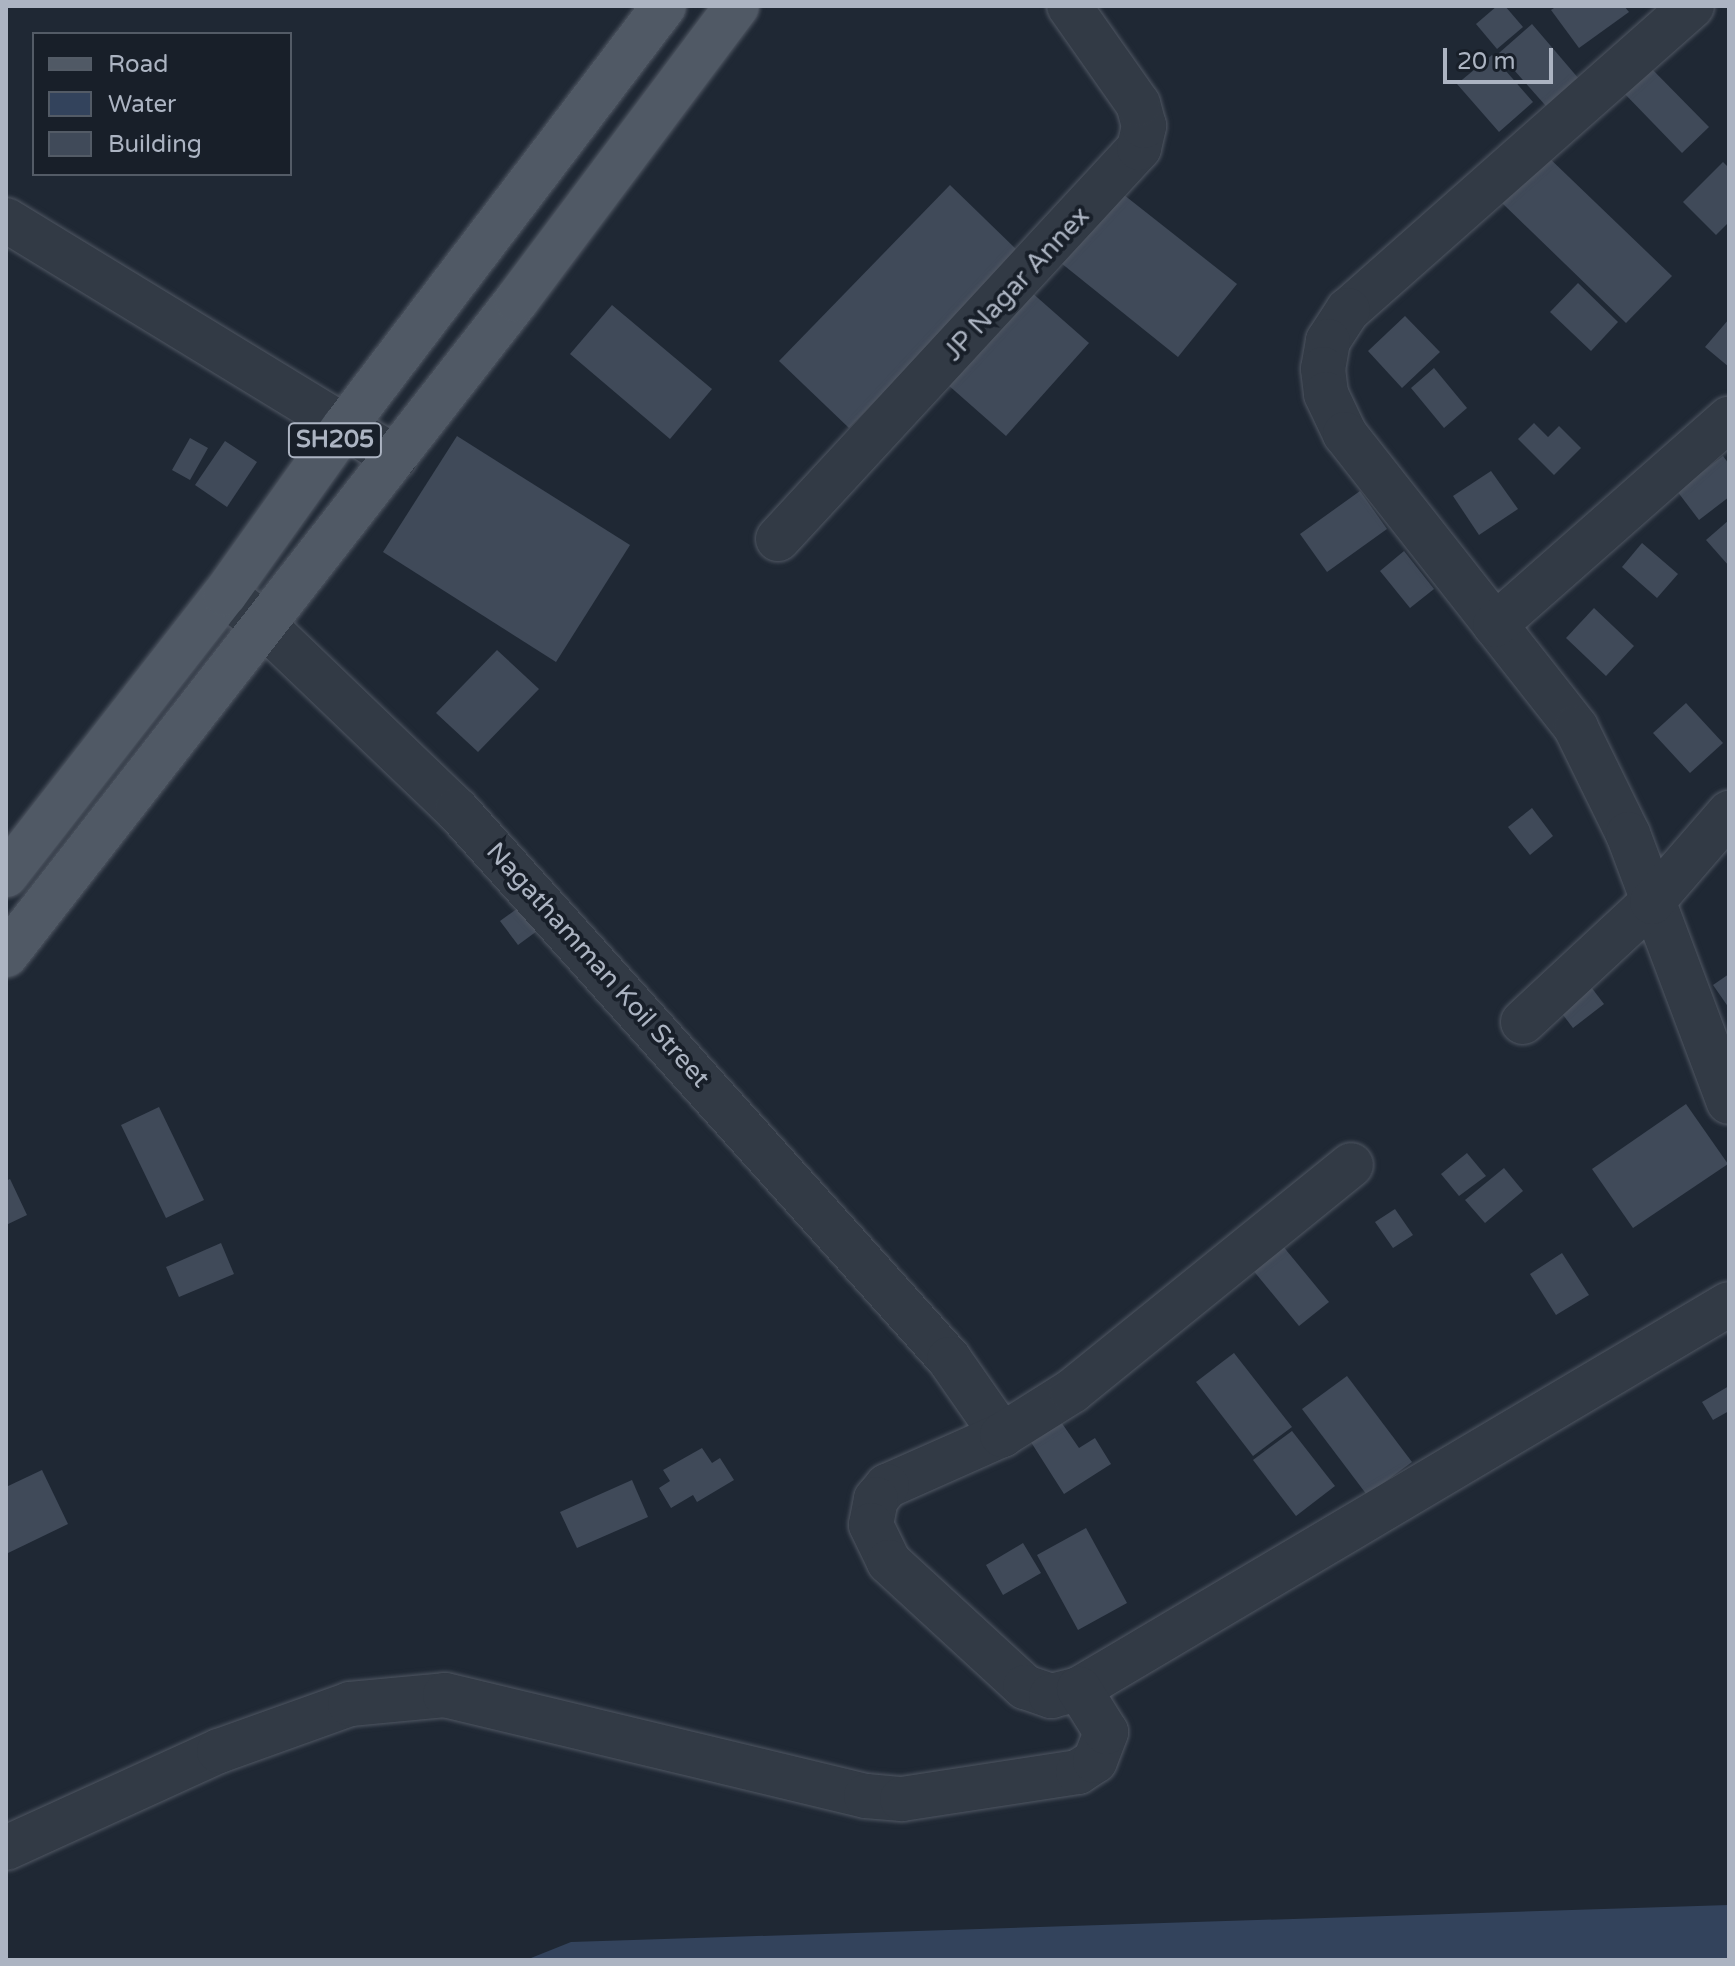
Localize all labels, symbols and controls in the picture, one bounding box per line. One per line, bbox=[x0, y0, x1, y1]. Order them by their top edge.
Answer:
legend bbox=[32, 32, 292, 176]
scale bar bbox=[1447, 32, 1557, 82]
text: 20 m bbox=[1457, 47, 1515, 76]
text: Road bbox=[108, 50, 168, 79]
text: Water bbox=[108, 90, 176, 119]
text: Building bbox=[108, 130, 202, 159]
street label: JP Nagar Annex bbox=[938, 201, 1096, 367]
road number: SH205 bbox=[287, 420, 383, 460]
street label: Nagathamman Koil Street bbox=[480, 836, 716, 1094]

